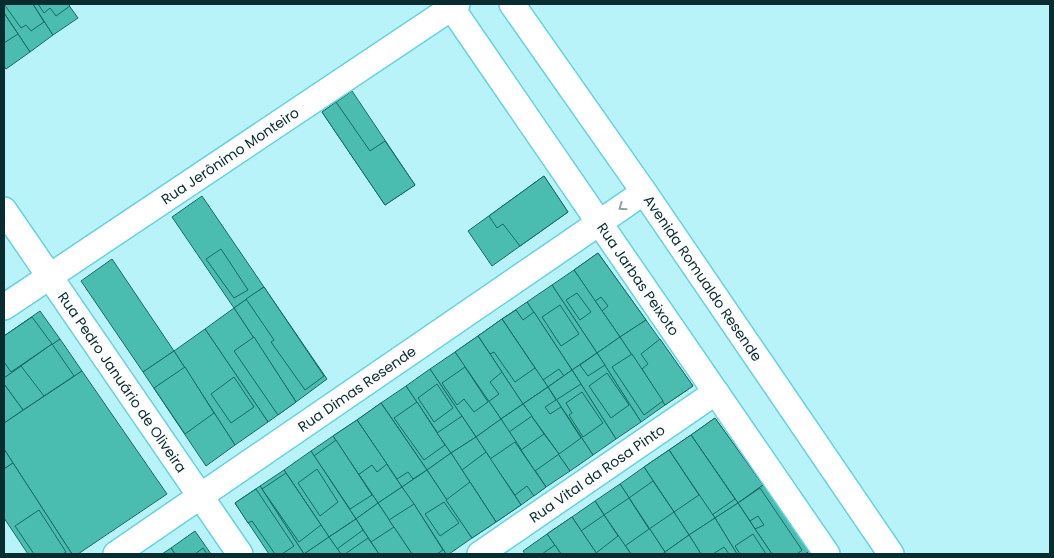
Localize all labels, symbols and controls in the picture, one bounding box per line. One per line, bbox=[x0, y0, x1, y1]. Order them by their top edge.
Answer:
street label: Rua Jerônimo Monteiro bbox=[157, 102, 303, 209]
street label: Avenida Romualdo Resende bbox=[639, 191, 767, 366]
one-way arrow bbox=[618, 201, 627, 210]
street label: Rua Jarbas Peixoto bbox=[592, 219, 684, 340]
street label: Rua Pedro Januário de Oliveira bbox=[53, 288, 191, 477]
street label: Rua Dimas Resende bbox=[294, 341, 420, 437]
street label: Rua Vital da Rosa Pinto bbox=[525, 420, 669, 527]

